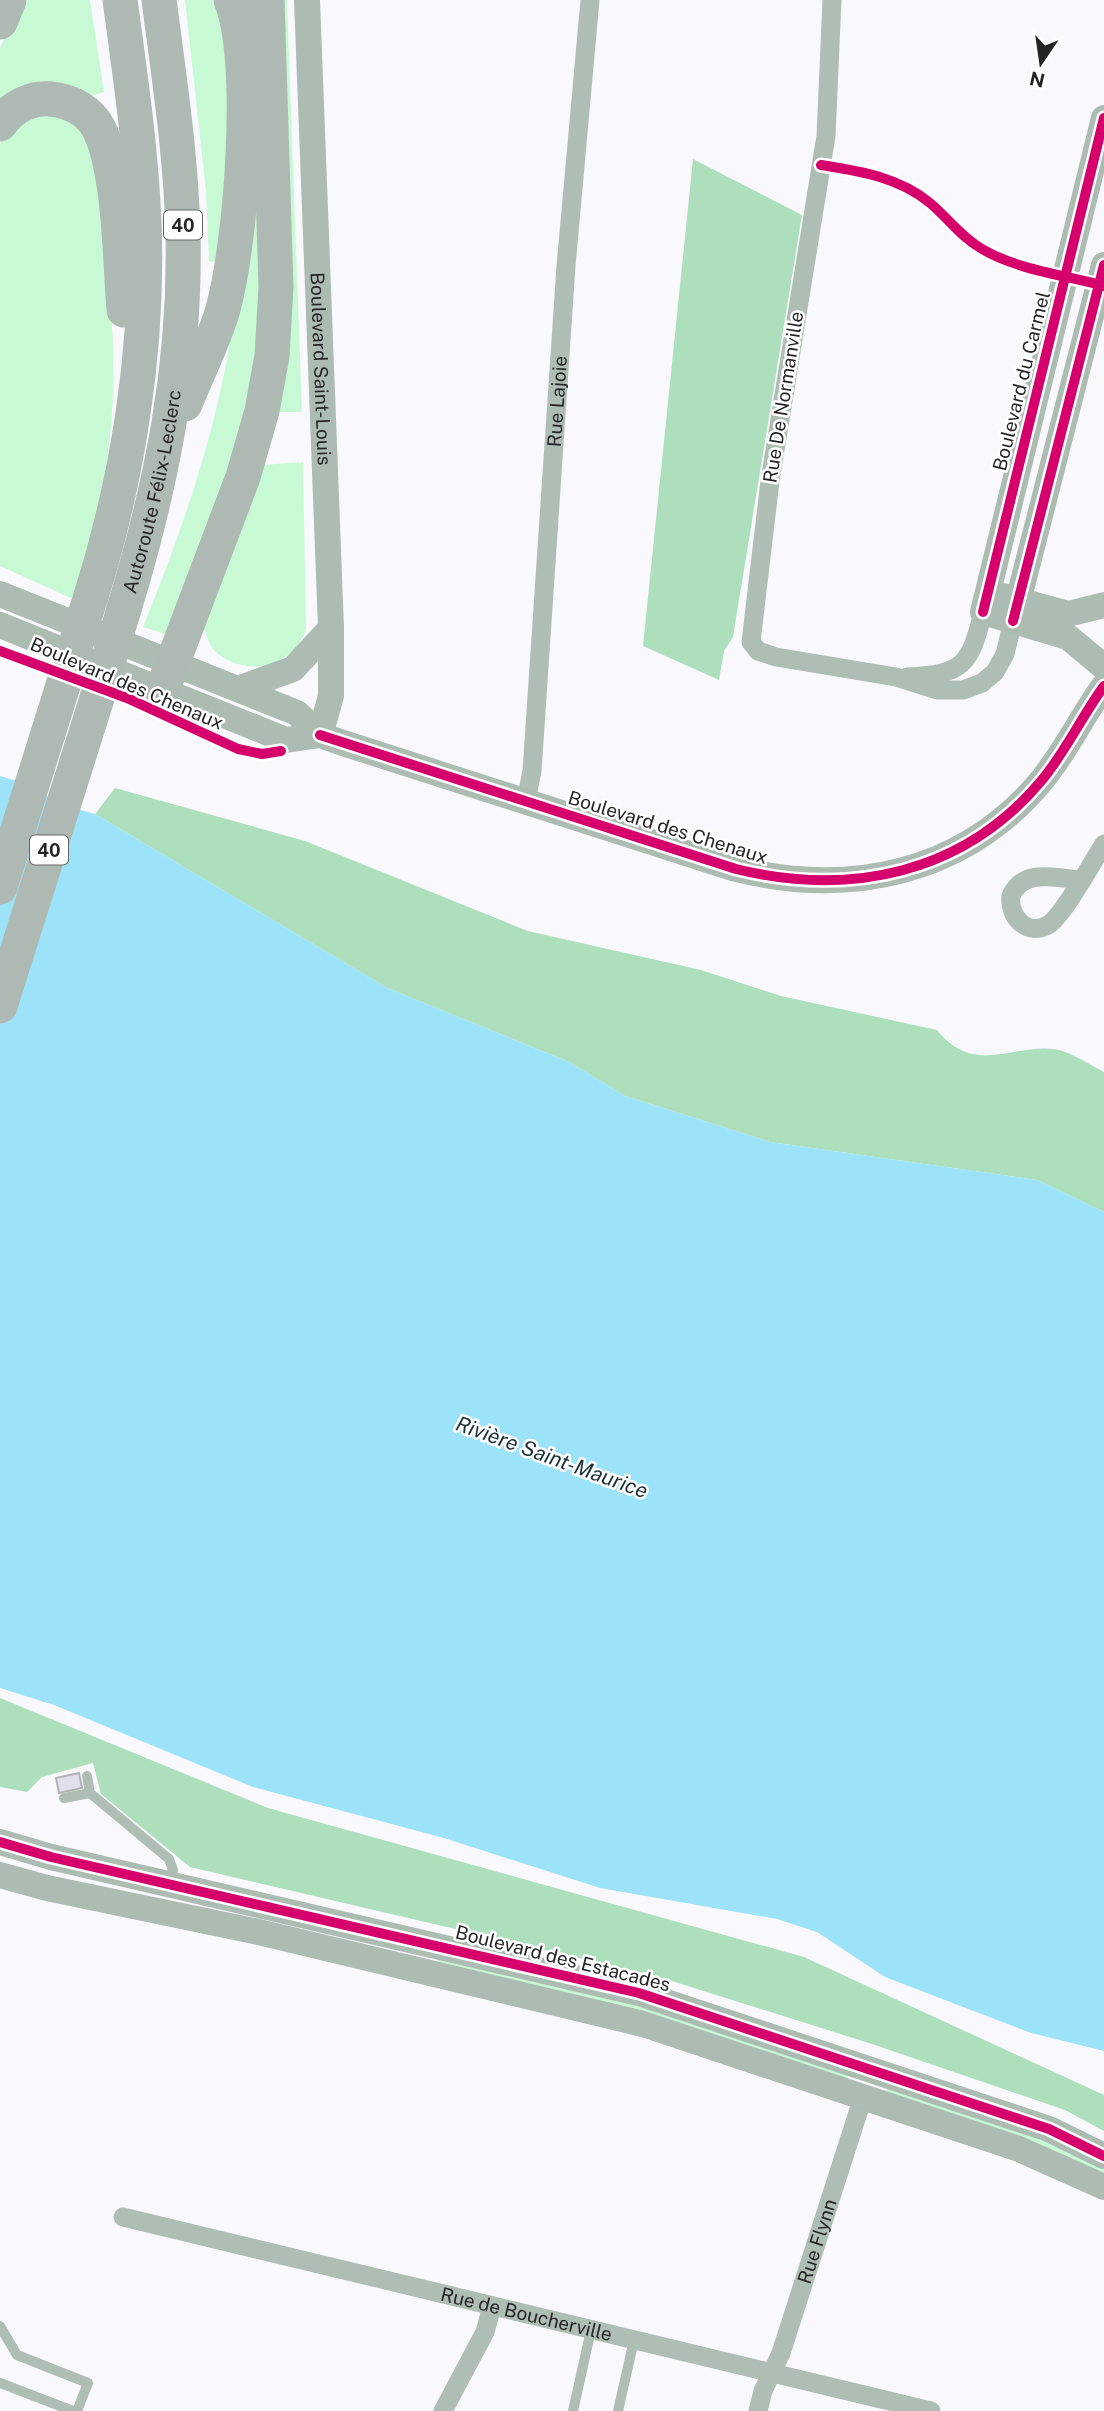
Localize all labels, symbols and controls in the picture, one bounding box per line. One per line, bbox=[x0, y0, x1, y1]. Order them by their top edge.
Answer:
north arrow bbox=[1006, 28, 1076, 98]
text: N bbox=[1027, 67, 1047, 92]
road number: 40 bbox=[164, 210, 202, 240]
street label: Boulevard Saint-Louis bbox=[306, 272, 336, 466]
street label: Boulevard du Carmel bbox=[988, 289, 1054, 473]
street label: Rue De Normanville bbox=[759, 310, 807, 484]
street label: Rue Lajoie bbox=[543, 355, 571, 448]
street label: Autoroute Félix-Leclerc bbox=[118, 388, 185, 596]
street label: Boulevard des Chenaux bbox=[27, 632, 227, 734]
street label: Boulevard des Chenaux bbox=[566, 786, 771, 868]
road number: 40 bbox=[30, 836, 68, 864]
water label: Rivière Saint-Maurice bbox=[453, 1411, 651, 1503]
street label: Boulevard des Estacades bbox=[453, 1921, 673, 1995]
street label: Rue Flynn bbox=[793, 2196, 841, 2286]
street label: Rue de Boucherville bbox=[439, 2283, 614, 2345]

